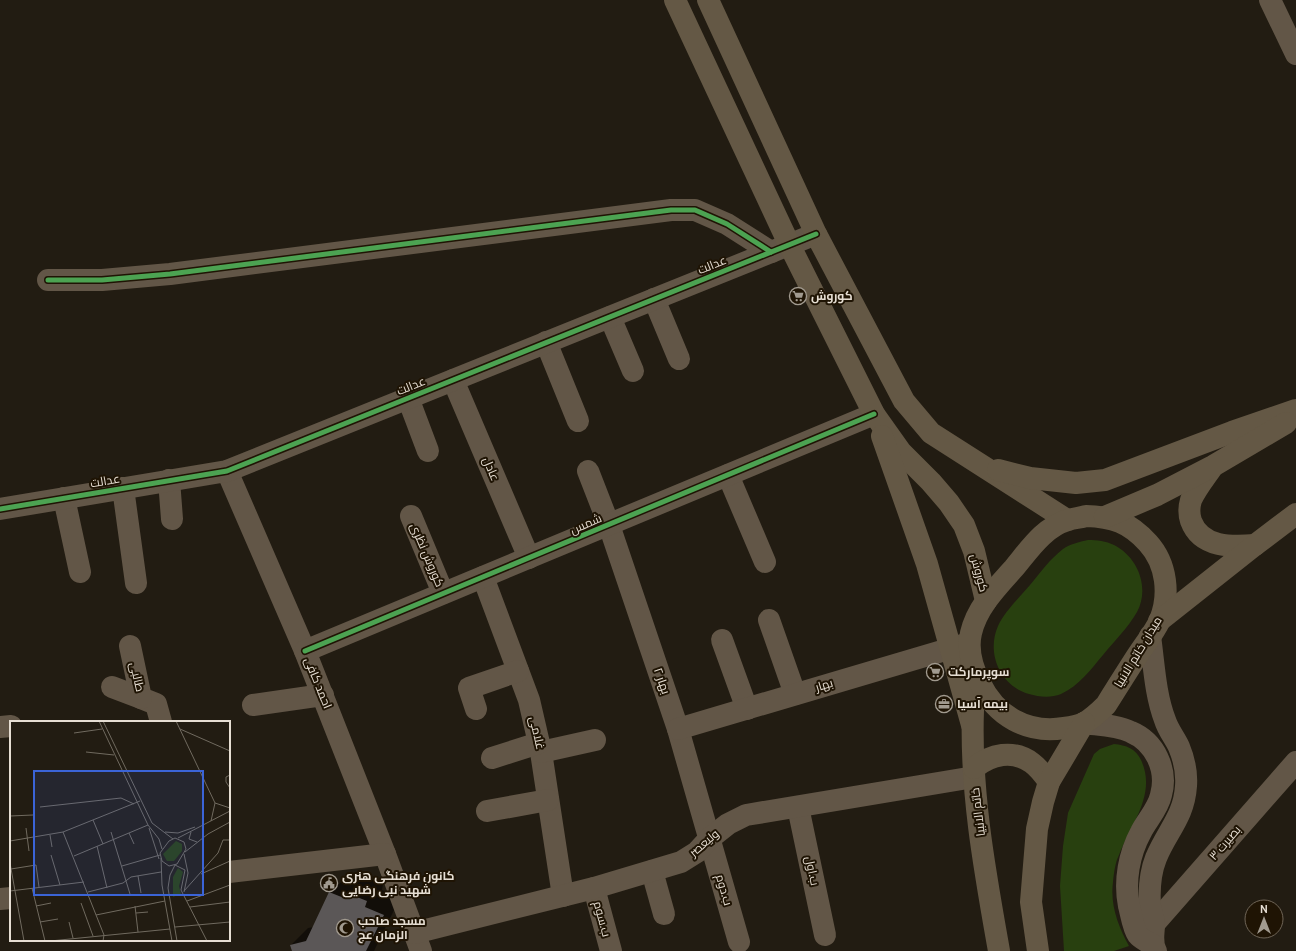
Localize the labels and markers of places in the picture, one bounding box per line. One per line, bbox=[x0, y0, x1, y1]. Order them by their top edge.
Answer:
supermarket icon: کوروش bbox=[788, 286, 808, 306]
place label: کوروش bbox=[811, 288, 853, 304]
supermarket icon: سوپرمارکت bbox=[925, 662, 945, 682]
place label: سوپرمارکت bbox=[948, 664, 1010, 681]
office icon: بیمه آسیا bbox=[934, 694, 954, 714]
place label: بیمه آسیا bbox=[957, 696, 1008, 711]
place label: کانون فرهنگی هنری شهید نبی رضایی bbox=[342, 868, 455, 898]
public building icon: کانون فرهنگی هنری شهید نبی رضایی bbox=[319, 873, 339, 893]
place label: مسجد صاحب الزمان عج bbox=[358, 913, 426, 944]
mosque icon: مسجد صاحب الزمان عج bbox=[335, 918, 355, 938]

